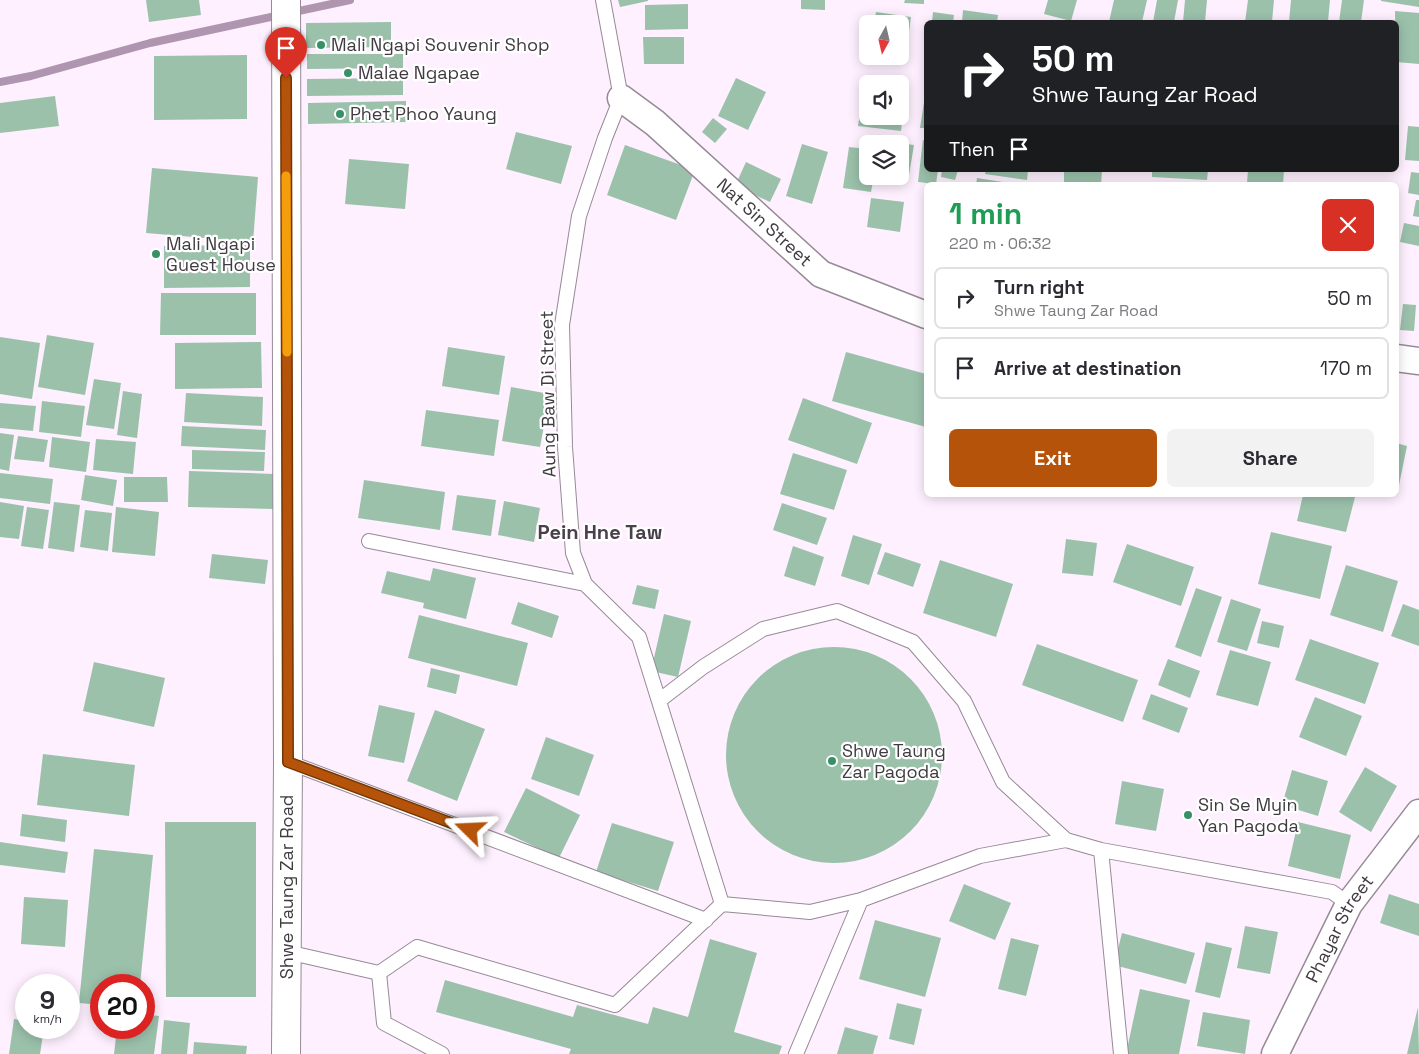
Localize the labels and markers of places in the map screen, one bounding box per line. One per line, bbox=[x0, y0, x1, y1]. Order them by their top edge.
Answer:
pin bbox=[265, 27, 307, 78]
place label: Mali Ngapi Souvenir Shop bbox=[331, 33, 550, 56]
marker: Mali Ngapi Souvenir Shop bbox=[315, 39, 327, 51]
place label: Malae Ngapae bbox=[358, 61, 480, 84]
marker: Malae Ngapae bbox=[342, 67, 354, 79]
place label: Phet Phoo Yaung bbox=[350, 102, 497, 125]
marker: Phet Phoo Yaung bbox=[334, 108, 346, 120]
place label: Mali Ngapi Guest House bbox=[166, 232, 276, 276]
marker: Mali Ngapi Guest House bbox=[150, 248, 162, 260]
place label: Shwe Taung Zar Pagoda bbox=[842, 739, 946, 783]
marker: Shwe Taung Zar Pagoda bbox=[826, 755, 838, 767]
place label: Sin Se Myin Yan Pagoda bbox=[1198, 793, 1299, 837]
marker: Sin Se Myin Yan Pagoda bbox=[1182, 809, 1194, 821]

